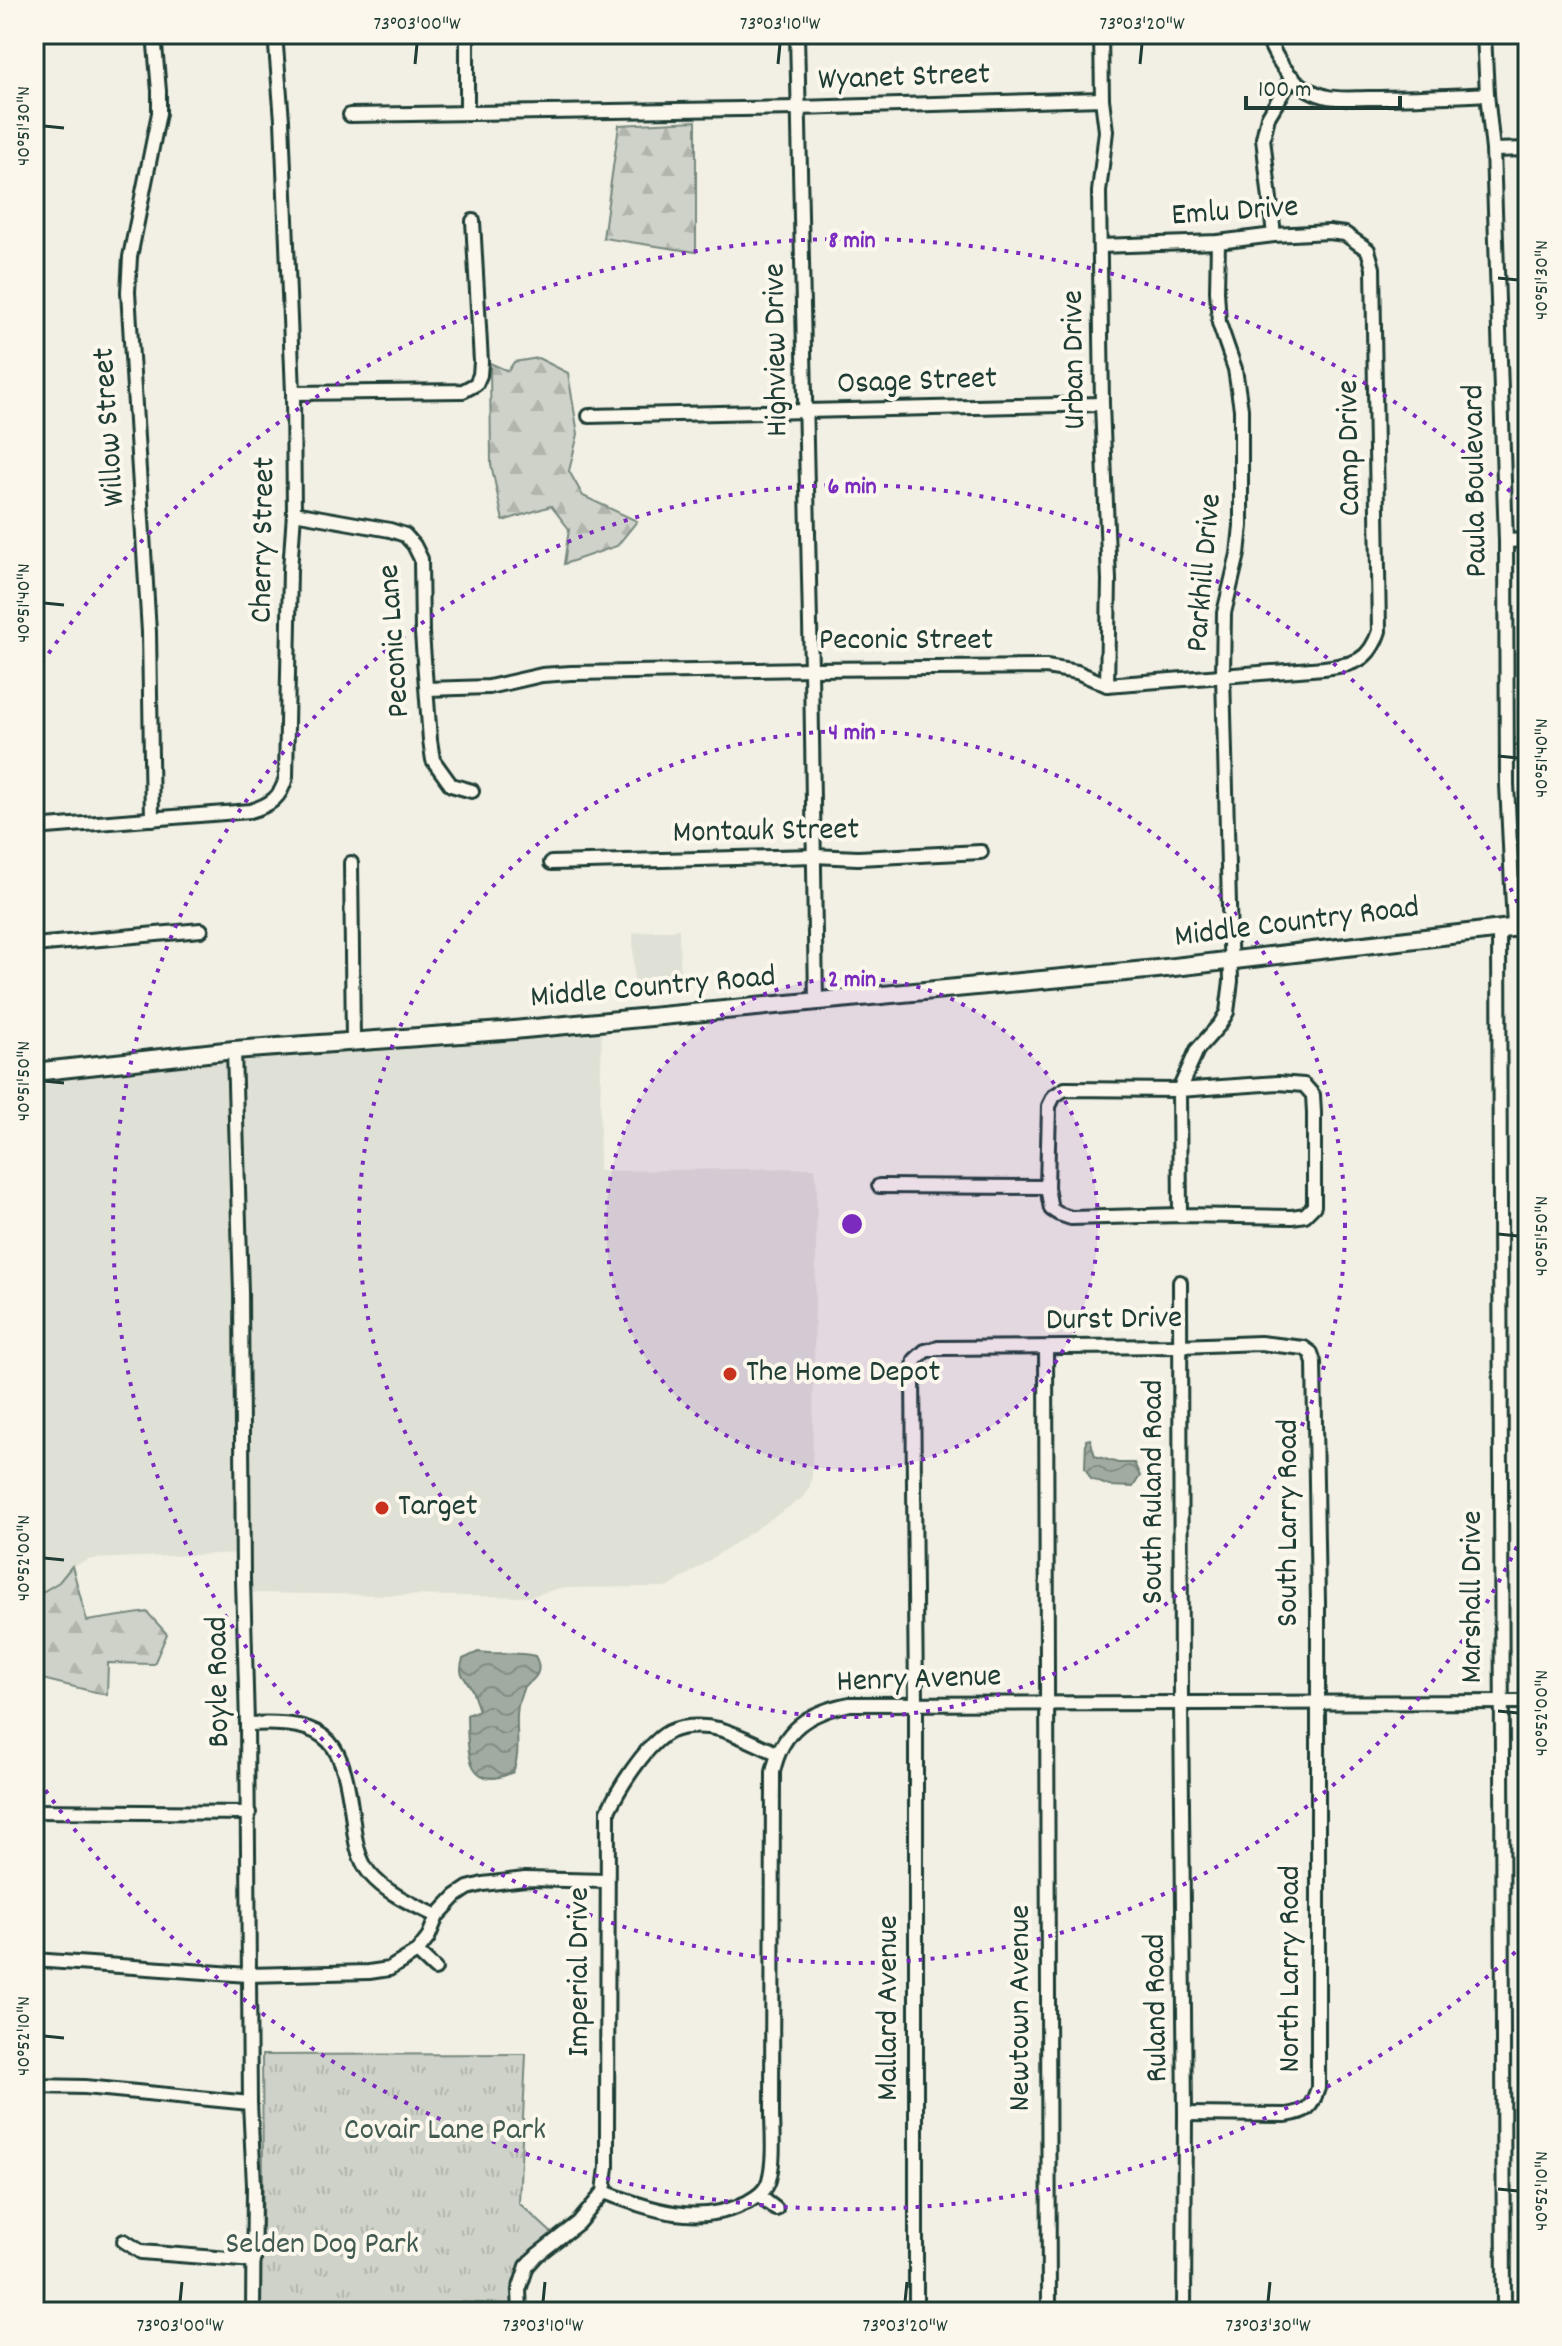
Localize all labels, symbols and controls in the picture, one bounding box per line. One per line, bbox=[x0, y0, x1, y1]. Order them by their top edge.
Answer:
text: 73°03'00"W bbox=[373, 11, 461, 39]
text: 73°03'10"W bbox=[740, 11, 821, 39]
text: 73°03'20"W bbox=[1100, 11, 1185, 39]
street label: Wyanet Street bbox=[817, 53, 991, 105]
scale bar bbox=[1246, 60, 1400, 110]
text: 100 m bbox=[1258, 74, 1311, 108]
text: 40°51'30"N bbox=[11, 86, 39, 166]
street label: Emlu Drive bbox=[1170, 186, 1300, 240]
text: 8 min bbox=[828, 225, 876, 259]
text: 40°51'30"N bbox=[1529, 240, 1557, 320]
street label: Highview Drive bbox=[753, 263, 803, 437]
street label: Urban Drive bbox=[1052, 290, 1100, 430]
street label: Willow Street bbox=[82, 346, 140, 508]
street label: Osage Street bbox=[836, 357, 998, 409]
street label: Camp Drive bbox=[1327, 379, 1375, 517]
street label: Paula Boulevard bbox=[1452, 384, 1502, 578]
street label: Cherry Street bbox=[241, 456, 289, 624]
text: 6 min bbox=[827, 471, 877, 505]
street label: Parkhill Drive bbox=[1176, 492, 1236, 654]
text: 40°51'40"N bbox=[11, 563, 39, 643]
street label: Peconic Lane bbox=[368, 563, 424, 719]
street label: Peconic Street bbox=[819, 619, 993, 665]
text: 4 min bbox=[828, 717, 876, 751]
text: 40°51'40"N bbox=[1529, 718, 1557, 798]
street label: Montauk Street bbox=[672, 808, 860, 858]
street label: Middle Country Road bbox=[1172, 886, 1422, 962]
street label: Middle Country Road bbox=[528, 955, 778, 1023]
text: 2 min bbox=[828, 964, 876, 998]
text: 40°51'50"N bbox=[11, 1041, 39, 1121]
text: 40°51'50"N bbox=[1529, 1196, 1557, 1276]
centre of rings bbox=[838, 1210, 866, 1238]
street label: Durst Drive bbox=[1045, 1297, 1183, 1345]
place label: The Home Depot bbox=[746, 1351, 940, 1397]
marker: The Home Depot bbox=[721, 1365, 739, 1383]
street label: South Ruland Road bbox=[1132, 1380, 1178, 1604]
street label: South Larry Road bbox=[1267, 1419, 1313, 1627]
place label: Target bbox=[398, 1485, 478, 1531]
marker: Target bbox=[373, 1499, 391, 1517]
street label: Marshall Drive bbox=[1451, 1511, 1497, 1684]
text: 40°52'00"N bbox=[11, 1515, 39, 1601]
street label: Boyle Road bbox=[196, 1616, 244, 1748]
street label: Henry Avenue bbox=[836, 1655, 1002, 1707]
text: 40°52'00"N bbox=[1529, 1670, 1557, 1756]
street label: North Larry Road bbox=[1269, 1865, 1315, 2073]
street label: Imperial Drive bbox=[558, 1887, 604, 2057]
street label: Newtown Avenue bbox=[999, 1905, 1045, 2111]
street label: Mallard Avenue bbox=[867, 1915, 913, 2101]
street label: Ruland Road bbox=[1134, 1933, 1182, 2083]
text: 40°52'10"N bbox=[11, 1996, 39, 2076]
park label: Covair Lane Park bbox=[344, 2109, 546, 2155]
text: 40°52'10"N bbox=[1529, 2151, 1557, 2231]
park label: Selden Dog Park bbox=[225, 2223, 419, 2269]
text: 73°03'00"W bbox=[136, 2313, 224, 2341]
text: 73°03'10"W bbox=[503, 2313, 584, 2341]
text: 73°03'20"W bbox=[863, 2313, 948, 2341]
text: 73°03'30"W bbox=[1225, 2313, 1311, 2341]

